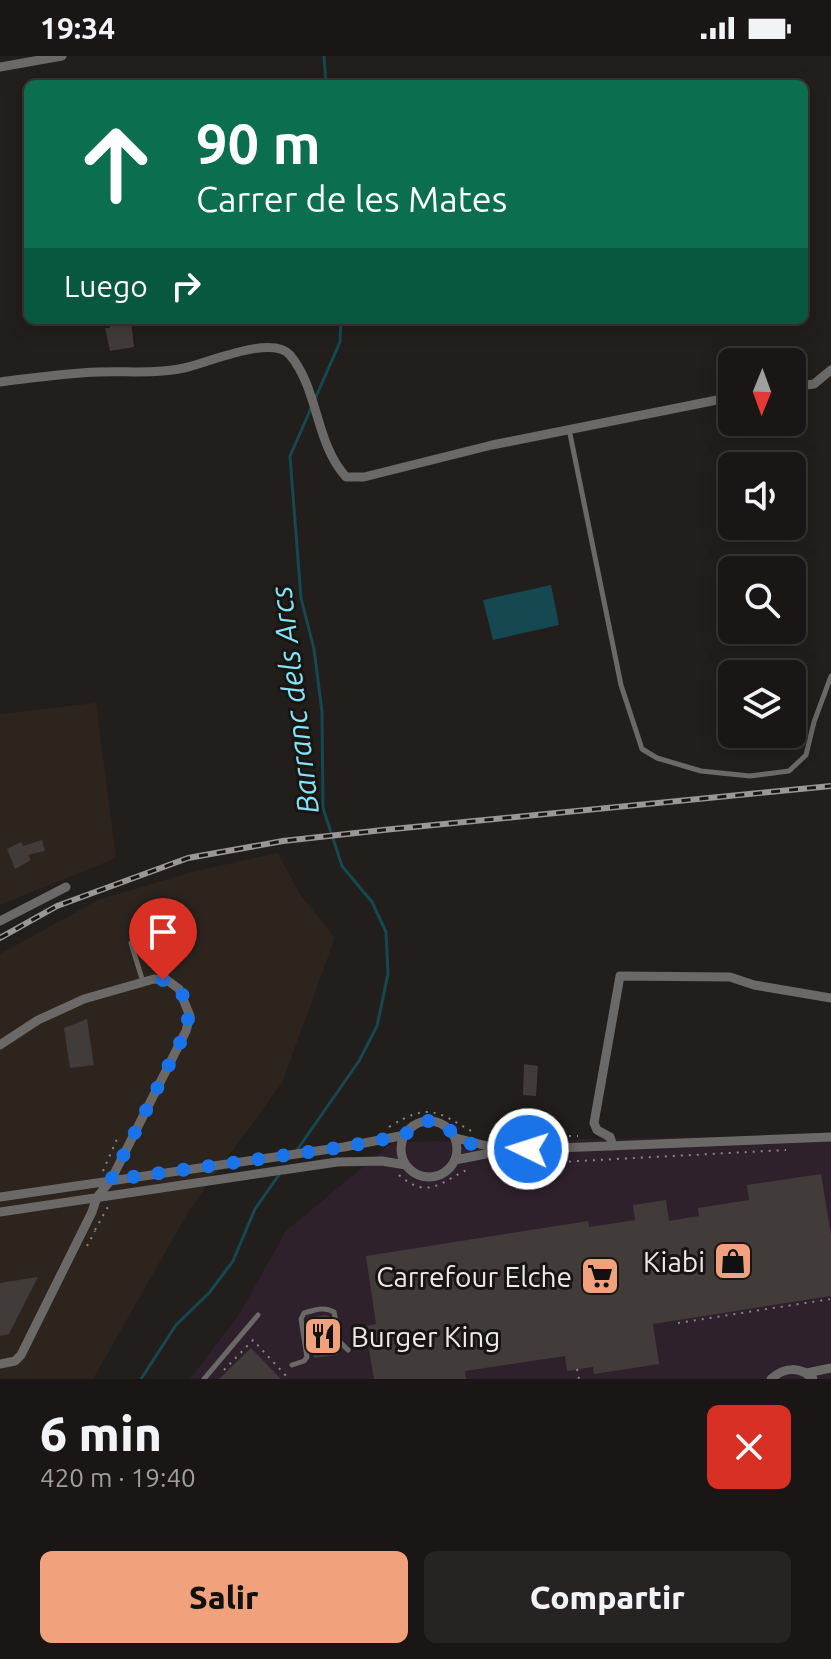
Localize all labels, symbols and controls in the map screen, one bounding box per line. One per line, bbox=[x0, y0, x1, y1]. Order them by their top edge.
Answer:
text: 19:34 bbox=[40, 11, 115, 45]
icon: ahead bbox=[64, 112, 168, 216]
text: 90 m bbox=[196, 112, 321, 175]
text: Carrer de les Mates bbox=[196, 178, 507, 219]
icon: right bbox=[164, 264, 208, 308]
text: Luego bbox=[64, 269, 148, 303]
north arrow bbox=[718, 348, 806, 436]
map controls bbox=[718, 348, 806, 748]
button: sound bbox=[718, 452, 806, 540]
button: search bbox=[718, 556, 806, 644]
water label: Barranc dels Arcs bbox=[263, 584, 325, 816]
button: layers bbox=[718, 660, 806, 748]
pin bbox=[129, 898, 197, 980]
icon: arrive bbox=[141, 910, 185, 954]
position arrow bbox=[486, 1107, 570, 1191]
shop icon: Kiabi bbox=[712, 1240, 754, 1282]
place label: Kiabi bbox=[643, 1246, 705, 1277]
supermarket icon: Carrefour Elche bbox=[579, 1255, 621, 1297]
place label: Carrefour Elche bbox=[376, 1261, 572, 1292]
restaurant icon: Burger King bbox=[302, 1315, 344, 1357]
place label: Burger King bbox=[351, 1321, 500, 1352]
button: close bbox=[707, 1405, 791, 1489]
text: 6 min bbox=[40, 1406, 162, 1460]
text: 420 m · 19:40 bbox=[40, 1463, 196, 1492]
button: Salir bbox=[40, 1551, 408, 1643]
button: Compartir bbox=[424, 1551, 791, 1643]

